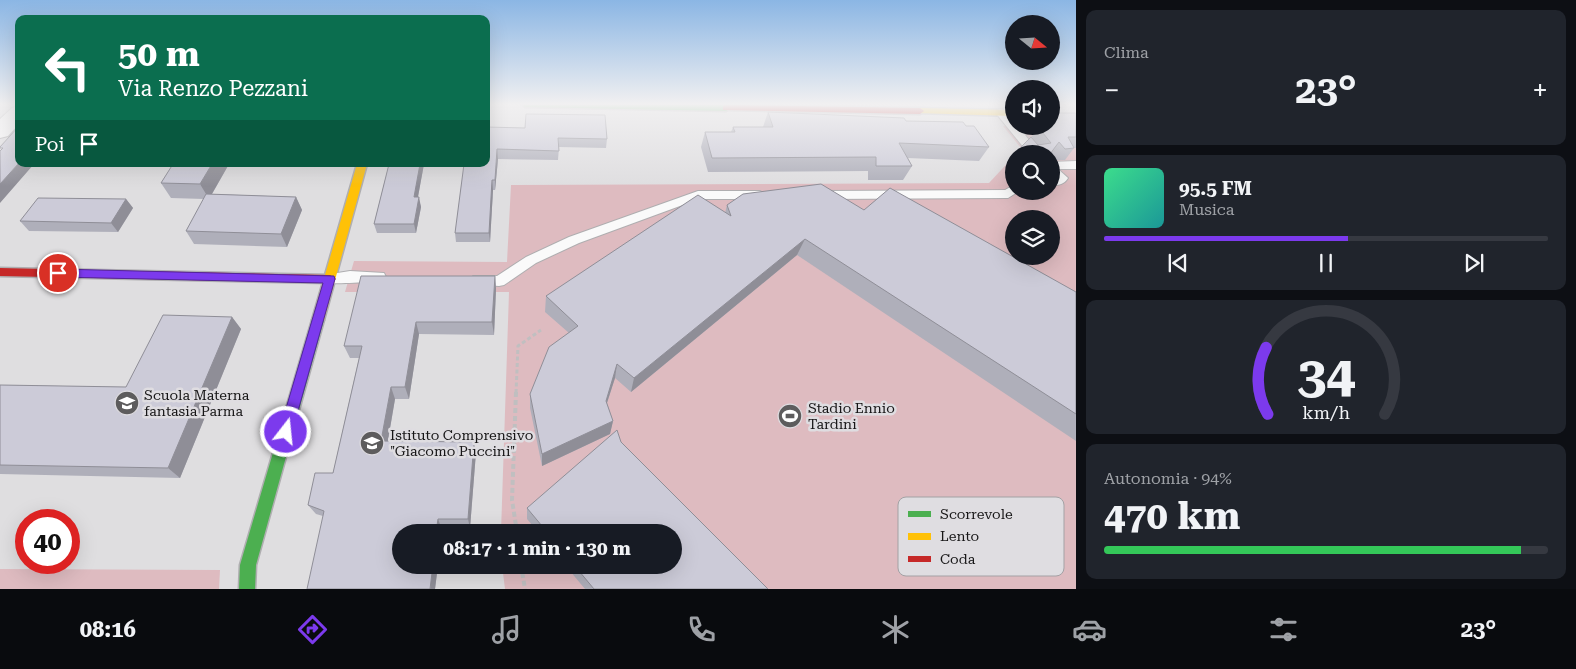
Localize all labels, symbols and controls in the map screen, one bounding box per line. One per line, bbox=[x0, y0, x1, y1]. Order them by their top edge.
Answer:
north arrow bbox=[1005, 15, 1060, 70]
map controls bbox=[1005, 15, 1060, 265]
text: 50 m bbox=[118, 34, 200, 75]
icon: left bbox=[35, 35, 100, 100]
text: Clima bbox=[1104, 43, 1149, 62]
text: 23° bbox=[1295, 68, 1357, 112]
text: − bbox=[1104, 74, 1120, 107]
text: + bbox=[1532, 74, 1548, 107]
text: Via Renzo Pezzani bbox=[118, 76, 308, 101]
button: sound bbox=[1005, 80, 1060, 135]
icon: arrive bbox=[75, 130, 103, 158]
text: Poi bbox=[35, 133, 65, 156]
button: search bbox=[1005, 145, 1060, 200]
text: 95.5 FM bbox=[1179, 177, 1252, 200]
text: Musica bbox=[1179, 200, 1234, 219]
button: layers bbox=[1005, 210, 1060, 265]
icon: previous bbox=[1164, 249, 1192, 277]
icon: pause bbox=[1312, 249, 1340, 277]
icon: next bbox=[1460, 249, 1488, 277]
pin bbox=[37, 252, 79, 294]
icon: arrive bbox=[44, 259, 72, 287]
text: 34 bbox=[1297, 345, 1355, 406]
place label: Scuola Materna fantasia Parma bbox=[144, 387, 250, 419]
school or university icon: Scuola Materna fantasia Parma bbox=[114, 390, 140, 416]
place label: Stadio Ennio Tardini bbox=[808, 400, 895, 432]
text: km/h bbox=[1302, 402, 1350, 423]
sports icon: Stadio Ennio Tardini bbox=[777, 403, 803, 429]
position arrow bbox=[259, 405, 311, 457]
place label: Istituto Comprensivo "Giacomo Puccini" bbox=[390, 427, 533, 459]
school or university icon: Istituto Comprensivo "Giacomo Puccini" bbox=[359, 430, 385, 456]
text: Autonomia · 94% bbox=[1104, 469, 1232, 488]
text: 470 km bbox=[1104, 494, 1240, 538]
legend bbox=[898, 497, 1064, 576]
text: Scorrevole bbox=[940, 506, 1013, 522]
speed limit sign: 40 bbox=[15, 509, 80, 574]
text: Lento bbox=[940, 528, 979, 544]
text: 08:17 · 1 min · 130 m bbox=[443, 537, 631, 560]
text: Coda bbox=[940, 551, 976, 567]
icon: directions bbox=[295, 612, 330, 647]
icon: music bbox=[489, 612, 524, 647]
icon: phone bbox=[684, 612, 719, 647]
icon: climate bbox=[878, 612, 913, 647]
icon: car bbox=[1072, 612, 1107, 647]
icon: filters bbox=[1266, 612, 1301, 647]
text: 08:16 bbox=[80, 617, 136, 642]
text: 23° bbox=[1461, 617, 1496, 642]

